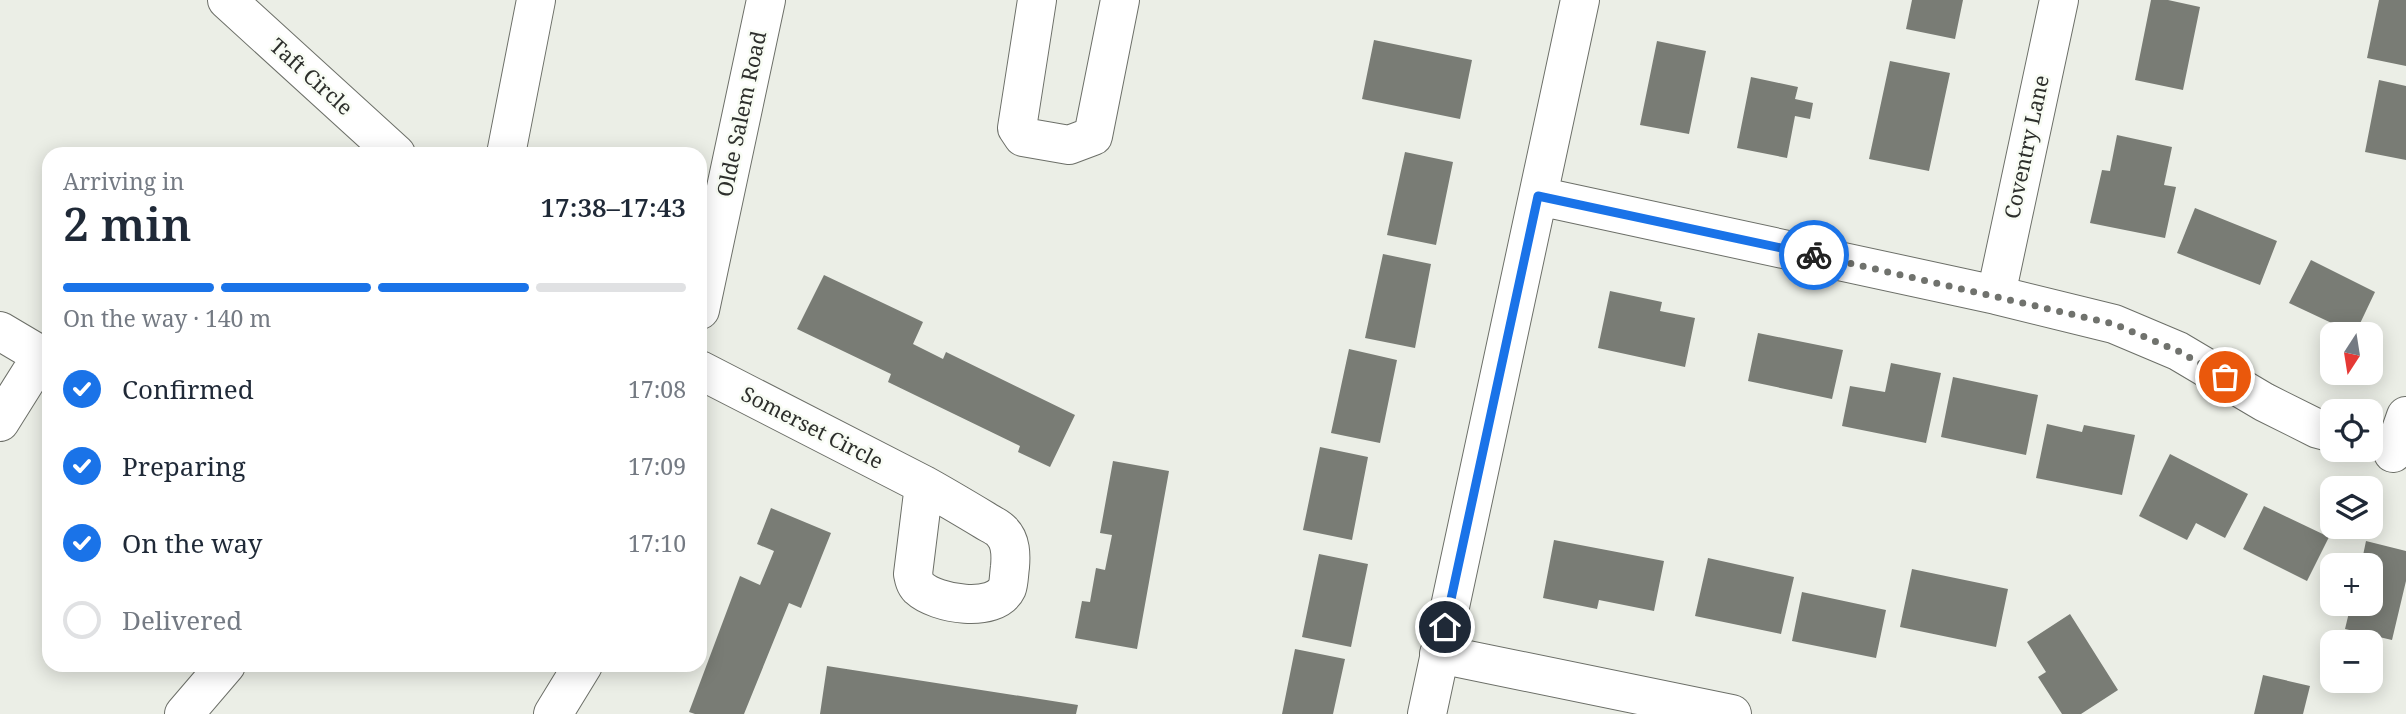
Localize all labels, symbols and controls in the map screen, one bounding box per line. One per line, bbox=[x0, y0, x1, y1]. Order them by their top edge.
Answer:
street label: Olde Salem Road bbox=[710, 28, 772, 199]
street label: Taft Circle bbox=[264, 32, 359, 121]
street label: Coventry Lane bbox=[1997, 72, 2055, 221]
text: Arriving in bbox=[63, 165, 184, 197]
text: 17:38–17:43 bbox=[540, 189, 686, 225]
text: 2 min bbox=[63, 192, 191, 254]
courier bbox=[1779, 220, 1849, 290]
icon: bike bbox=[1795, 236, 1833, 274]
text: On the way · 140 m bbox=[63, 302, 271, 334]
north arrow bbox=[2320, 322, 2384, 385]
map controls bbox=[2320, 322, 2383, 693]
pin bbox=[2195, 347, 2255, 407]
icon: bag bbox=[2206, 358, 2244, 396]
icon: check bbox=[63, 370, 101, 408]
text: Confirmed bbox=[122, 371, 254, 407]
text: 17:08 bbox=[628, 373, 686, 405]
street label: Somerset Circle bbox=[737, 379, 888, 475]
button: locate bbox=[2320, 399, 2383, 462]
icon: check bbox=[63, 447, 101, 485]
text: Preparing bbox=[122, 448, 246, 484]
text: 17:09 bbox=[628, 450, 686, 482]
button: layers bbox=[2320, 476, 2383, 539]
icon: check bbox=[63, 524, 101, 562]
text: On the way bbox=[122, 525, 262, 561]
text: 17:10 bbox=[628, 527, 686, 559]
button: + bbox=[2320, 553, 2383, 616]
pin bbox=[1415, 597, 1475, 657]
text: Delivered bbox=[122, 602, 242, 638]
icon: home bbox=[1426, 608, 1464, 646]
button: − bbox=[2320, 630, 2383, 693]

